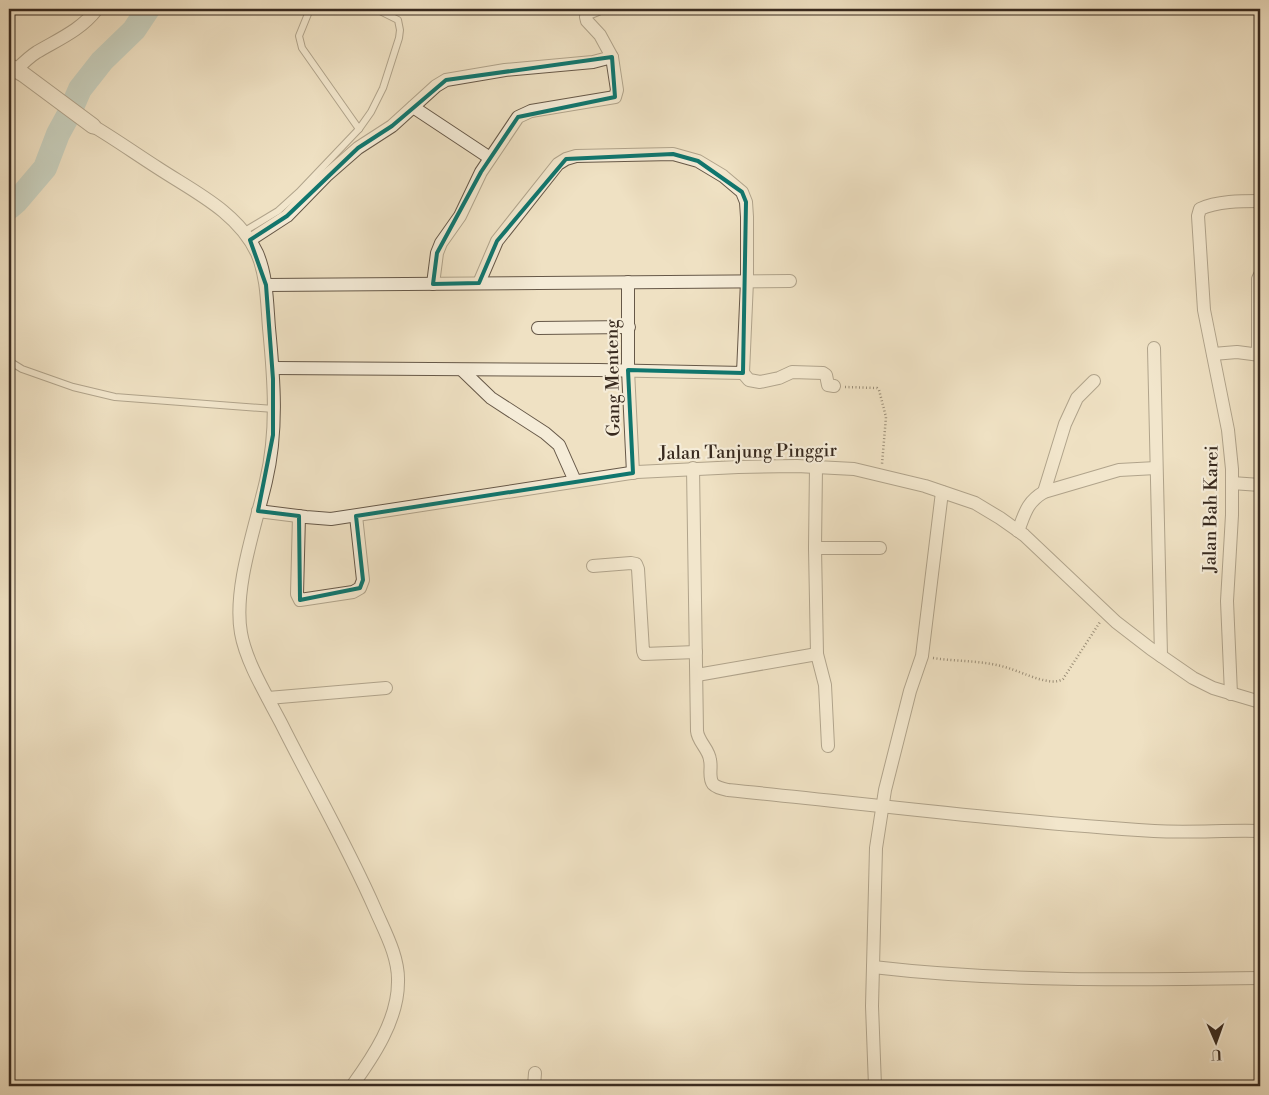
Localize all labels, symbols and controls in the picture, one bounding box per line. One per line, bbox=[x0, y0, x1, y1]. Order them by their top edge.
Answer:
street label: Gang Menteng bbox=[600, 319, 626, 437]
street label: Jalan Tanjung Pinggir bbox=[658, 439, 838, 465]
street label: Jalan Bah Karei bbox=[1198, 445, 1224, 574]
north arrow bbox=[1192, 1018, 1242, 1068]
text: U bbox=[1211, 1045, 1222, 1063]

